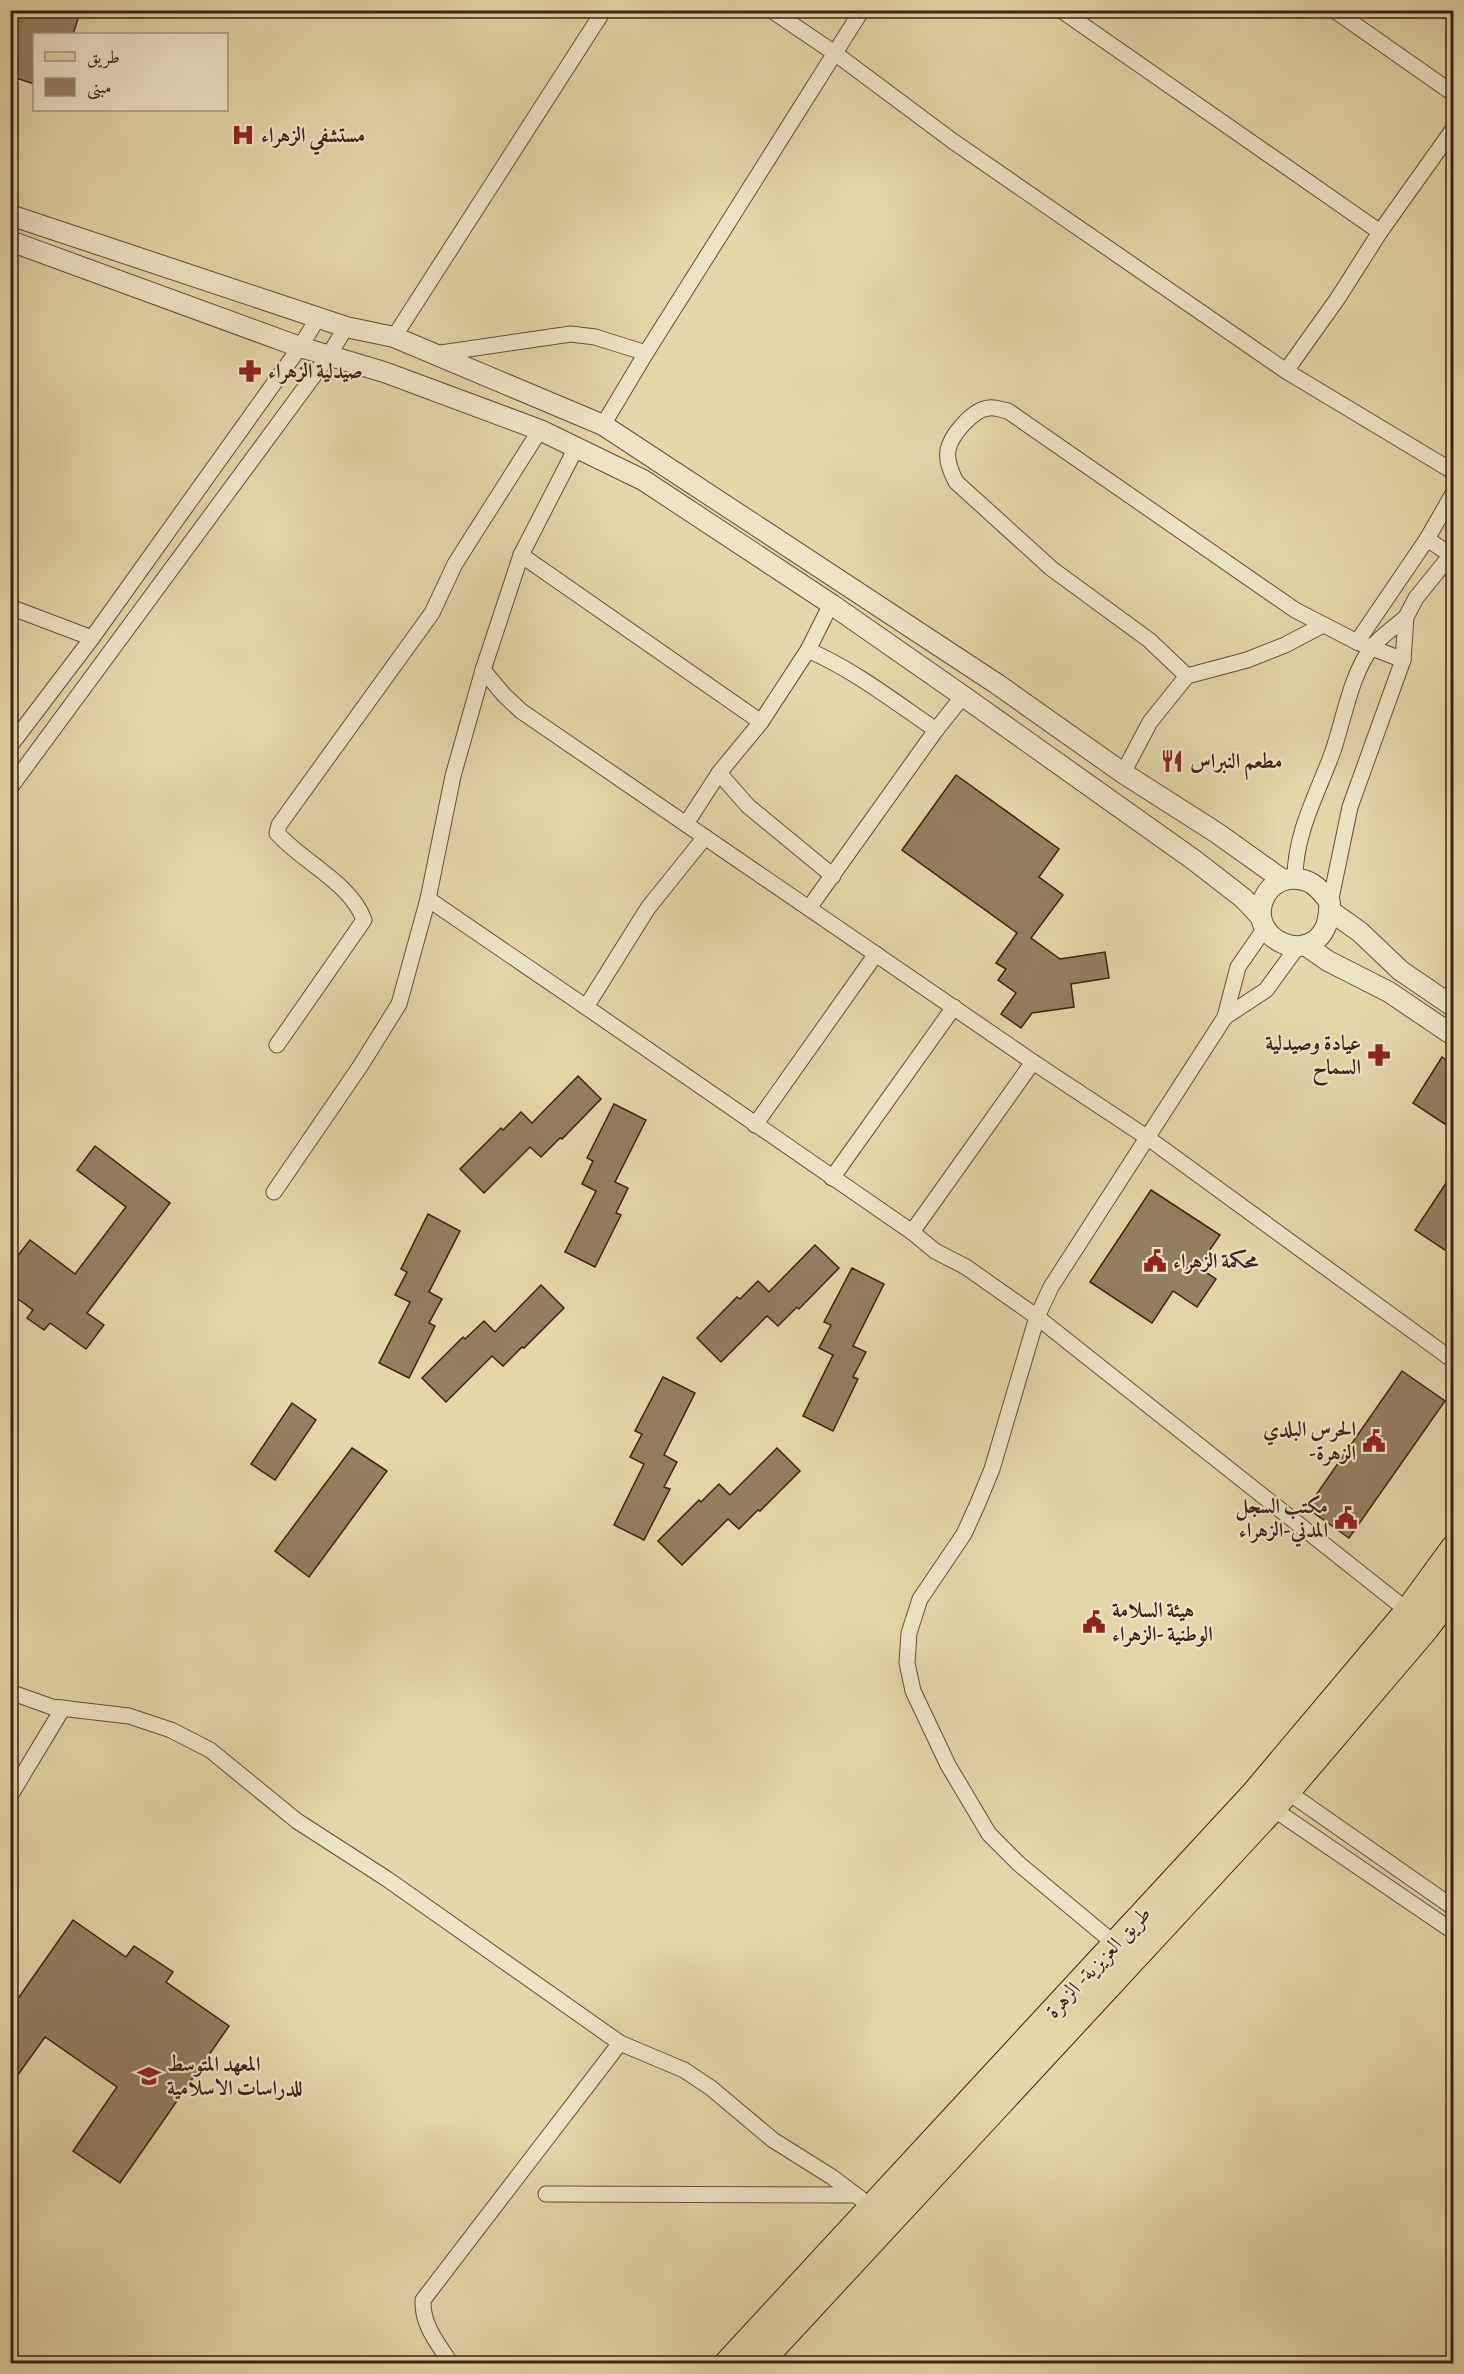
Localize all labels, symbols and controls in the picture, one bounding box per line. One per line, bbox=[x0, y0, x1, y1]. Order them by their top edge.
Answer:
legend bbox=[33, 33, 228, 111]
text: طريق bbox=[87, 45, 120, 69]
text: مبنى bbox=[87, 75, 112, 100]
place label: مستشفي الزهراء bbox=[261, 121, 365, 156]
hospital icon: مستشفي الزهراء bbox=[230, 122, 256, 148]
place label: صيدلية الزهراء bbox=[268, 357, 363, 385]
pharmacy icon: صيدلية الزهراء bbox=[237, 358, 263, 384]
place label: مطعم النبراس bbox=[1190, 747, 1282, 780]
restaurant icon: مطعم النبراس bbox=[1159, 748, 1185, 774]
place label: عيادة وصيدلية السماح bbox=[1265, 1029, 1361, 1086]
pharmacy icon: عيادة وصيدلية السماح bbox=[1366, 1042, 1392, 1068]
place label: محكمة الزهراء bbox=[1173, 1247, 1259, 1275]
public building icon: محكمة الزهراء bbox=[1142, 1248, 1168, 1274]
place label: الحرس البلدي -الزهرة bbox=[1263, 1415, 1356, 1467]
public building icon: الحرس البلدي -الزهرة bbox=[1361, 1428, 1387, 1454]
place label: مكتب السجل المدني-الزهراء bbox=[1235, 1492, 1328, 1548]
public building icon: مكتب السجل المدني-الزهراء bbox=[1333, 1505, 1359, 1531]
place label: هيئة السلامة الوطنية -الزهراء bbox=[1112, 1596, 1213, 1648]
public building icon: هيئة السلامة الوطنية -الزهراء bbox=[1081, 1609, 1107, 1635]
street label: طريق العزيزية- الزهرة bbox=[1039, 1900, 1157, 2024]
place label: المعهد المتوسط للدراسات الاسلامية bbox=[167, 2050, 303, 2102]
school or university icon: المعهد المتوسط للدراسات الاسلامية bbox=[136, 2063, 162, 2089]

